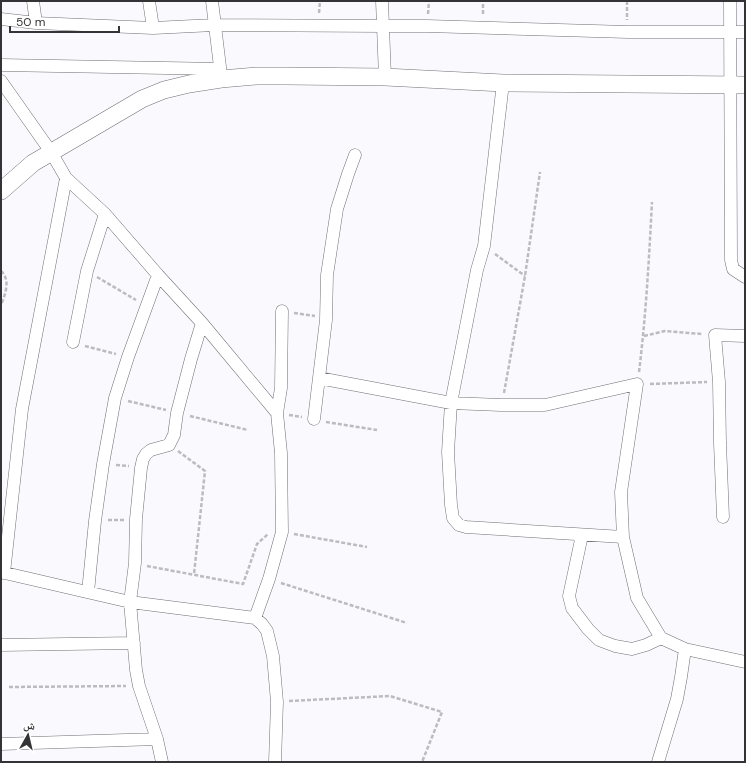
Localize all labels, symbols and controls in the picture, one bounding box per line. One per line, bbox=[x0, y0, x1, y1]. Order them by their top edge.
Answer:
scale bar bbox=[10, 8, 119, 34]
text: 50 m bbox=[16, 14, 45, 30]
north arrow bbox=[8, 715, 48, 755]
text: ش bbox=[22, 717, 36, 734]

